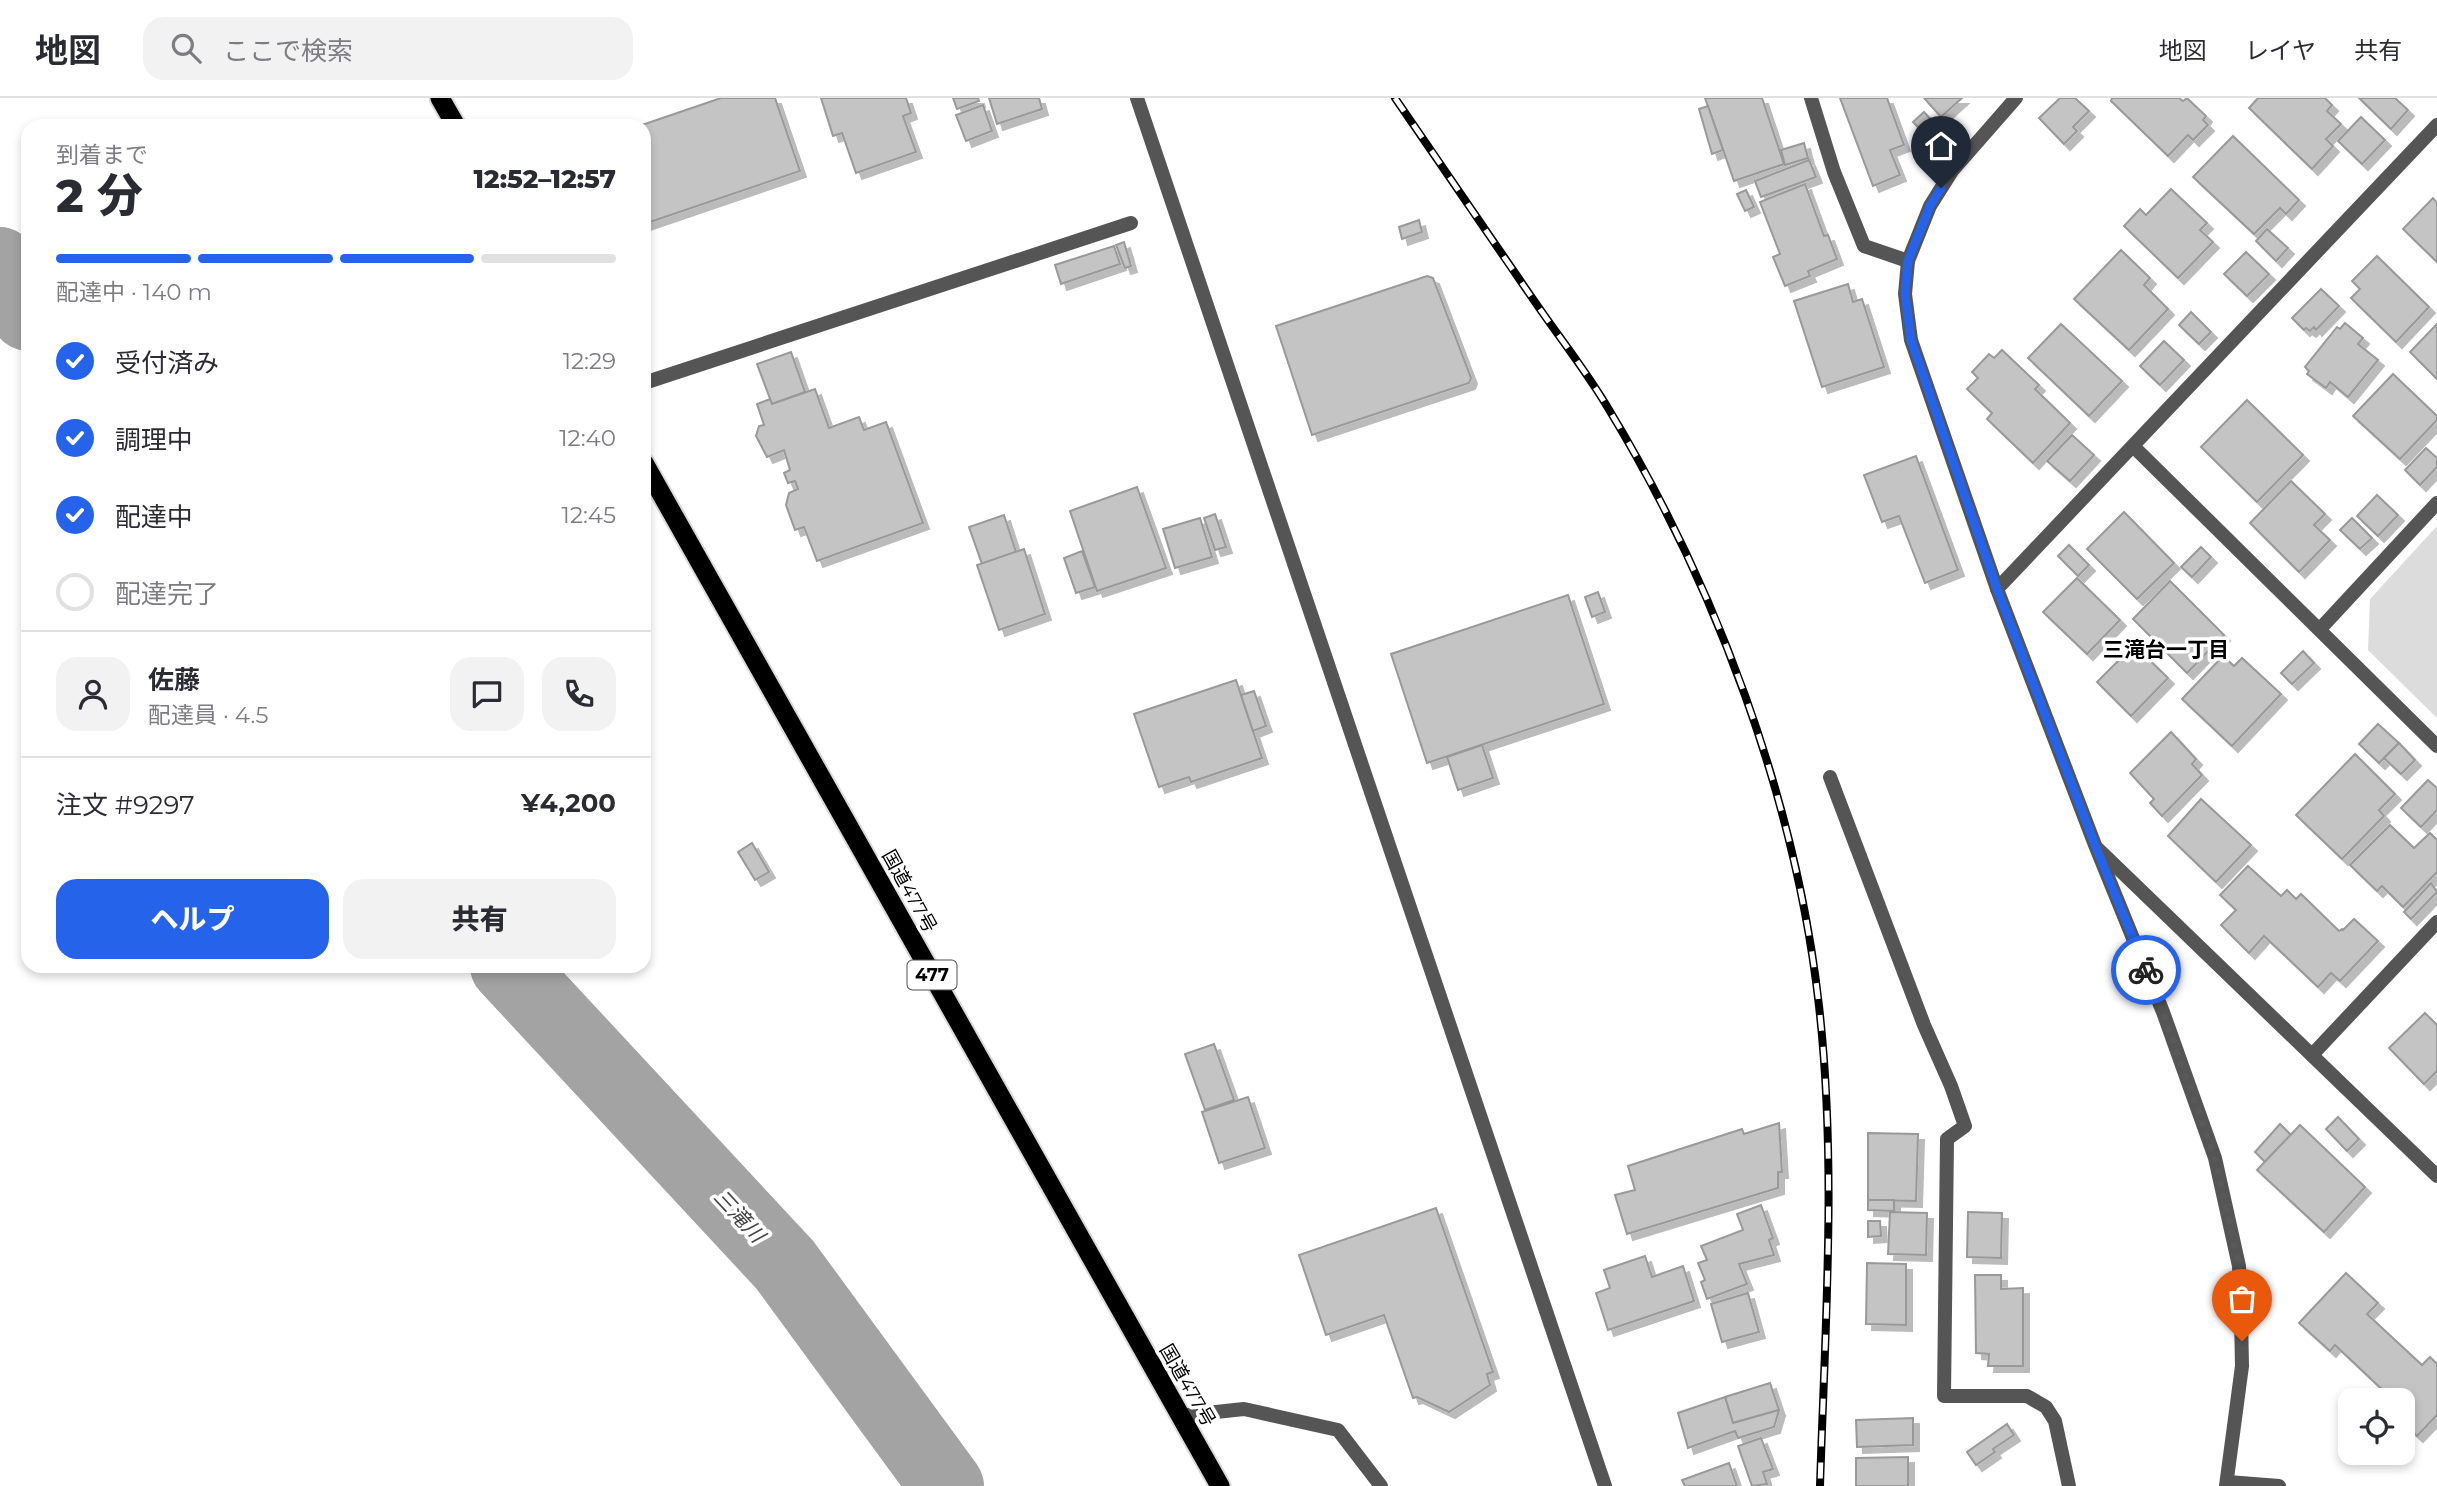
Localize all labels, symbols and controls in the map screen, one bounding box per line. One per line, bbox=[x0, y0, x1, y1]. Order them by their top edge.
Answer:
search box bbox=[143, 17, 633, 80]
icon: search bbox=[167, 29, 205, 67]
text: 地図 bbox=[35, 30, 101, 70]
text: ここで検索 bbox=[223, 35, 353, 67]
text: 地図 bbox=[2159, 36, 2207, 65]
text: レイヤ bbox=[2245, 36, 2316, 65]
text: 共有 bbox=[2354, 36, 2402, 65]
pin bbox=[1911, 116, 1971, 188]
icon: home bbox=[1922, 127, 1960, 165]
text: 到着まで bbox=[56, 141, 148, 169]
text: 12:52–12:57 bbox=[474, 163, 616, 195]
text: 2 分 bbox=[56, 167, 143, 224]
text: 配達中 · 140 m bbox=[56, 278, 212, 306]
icon: check bbox=[56, 342, 94, 380]
text: 受付済み bbox=[115, 347, 219, 379]
text: 12:29 bbox=[563, 347, 616, 375]
icon: check bbox=[56, 419, 94, 457]
text: 調理中 bbox=[115, 424, 193, 456]
text: 12:40 bbox=[559, 424, 616, 452]
icon: check bbox=[56, 496, 94, 534]
text: 配達中 bbox=[115, 501, 193, 533]
text: 12:45 bbox=[562, 501, 616, 529]
text: 配達完了 bbox=[115, 578, 219, 610]
district label: 三滝台一丁目 bbox=[2103, 637, 2229, 662]
button: person bbox=[56, 657, 130, 731]
button: chat bbox=[450, 657, 524, 731]
button: phone bbox=[542, 657, 616, 731]
text: 佐藤 bbox=[148, 664, 200, 696]
text: 配達員 · 4.5 bbox=[148, 701, 268, 729]
text: ¥4,200 bbox=[521, 787, 616, 819]
text: 注文 #9297 bbox=[56, 789, 194, 821]
street label: 国道477号 bbox=[877, 846, 942, 937]
button: ヘルプ bbox=[56, 879, 329, 959]
button: 共有 bbox=[343, 879, 616, 959]
courier bbox=[2111, 935, 2181, 1005]
icon: bike bbox=[2127, 951, 2165, 989]
road number: 477 bbox=[908, 960, 956, 990]
water label: 三滝川 bbox=[709, 1184, 771, 1249]
pin bbox=[2212, 1269, 2272, 1341]
icon: bag bbox=[2223, 1280, 2261, 1318]
street label: 国道477号 bbox=[1155, 1340, 1220, 1430]
map controls bbox=[2338, 1388, 2415, 1465]
button: locate bbox=[2338, 1388, 2415, 1465]

